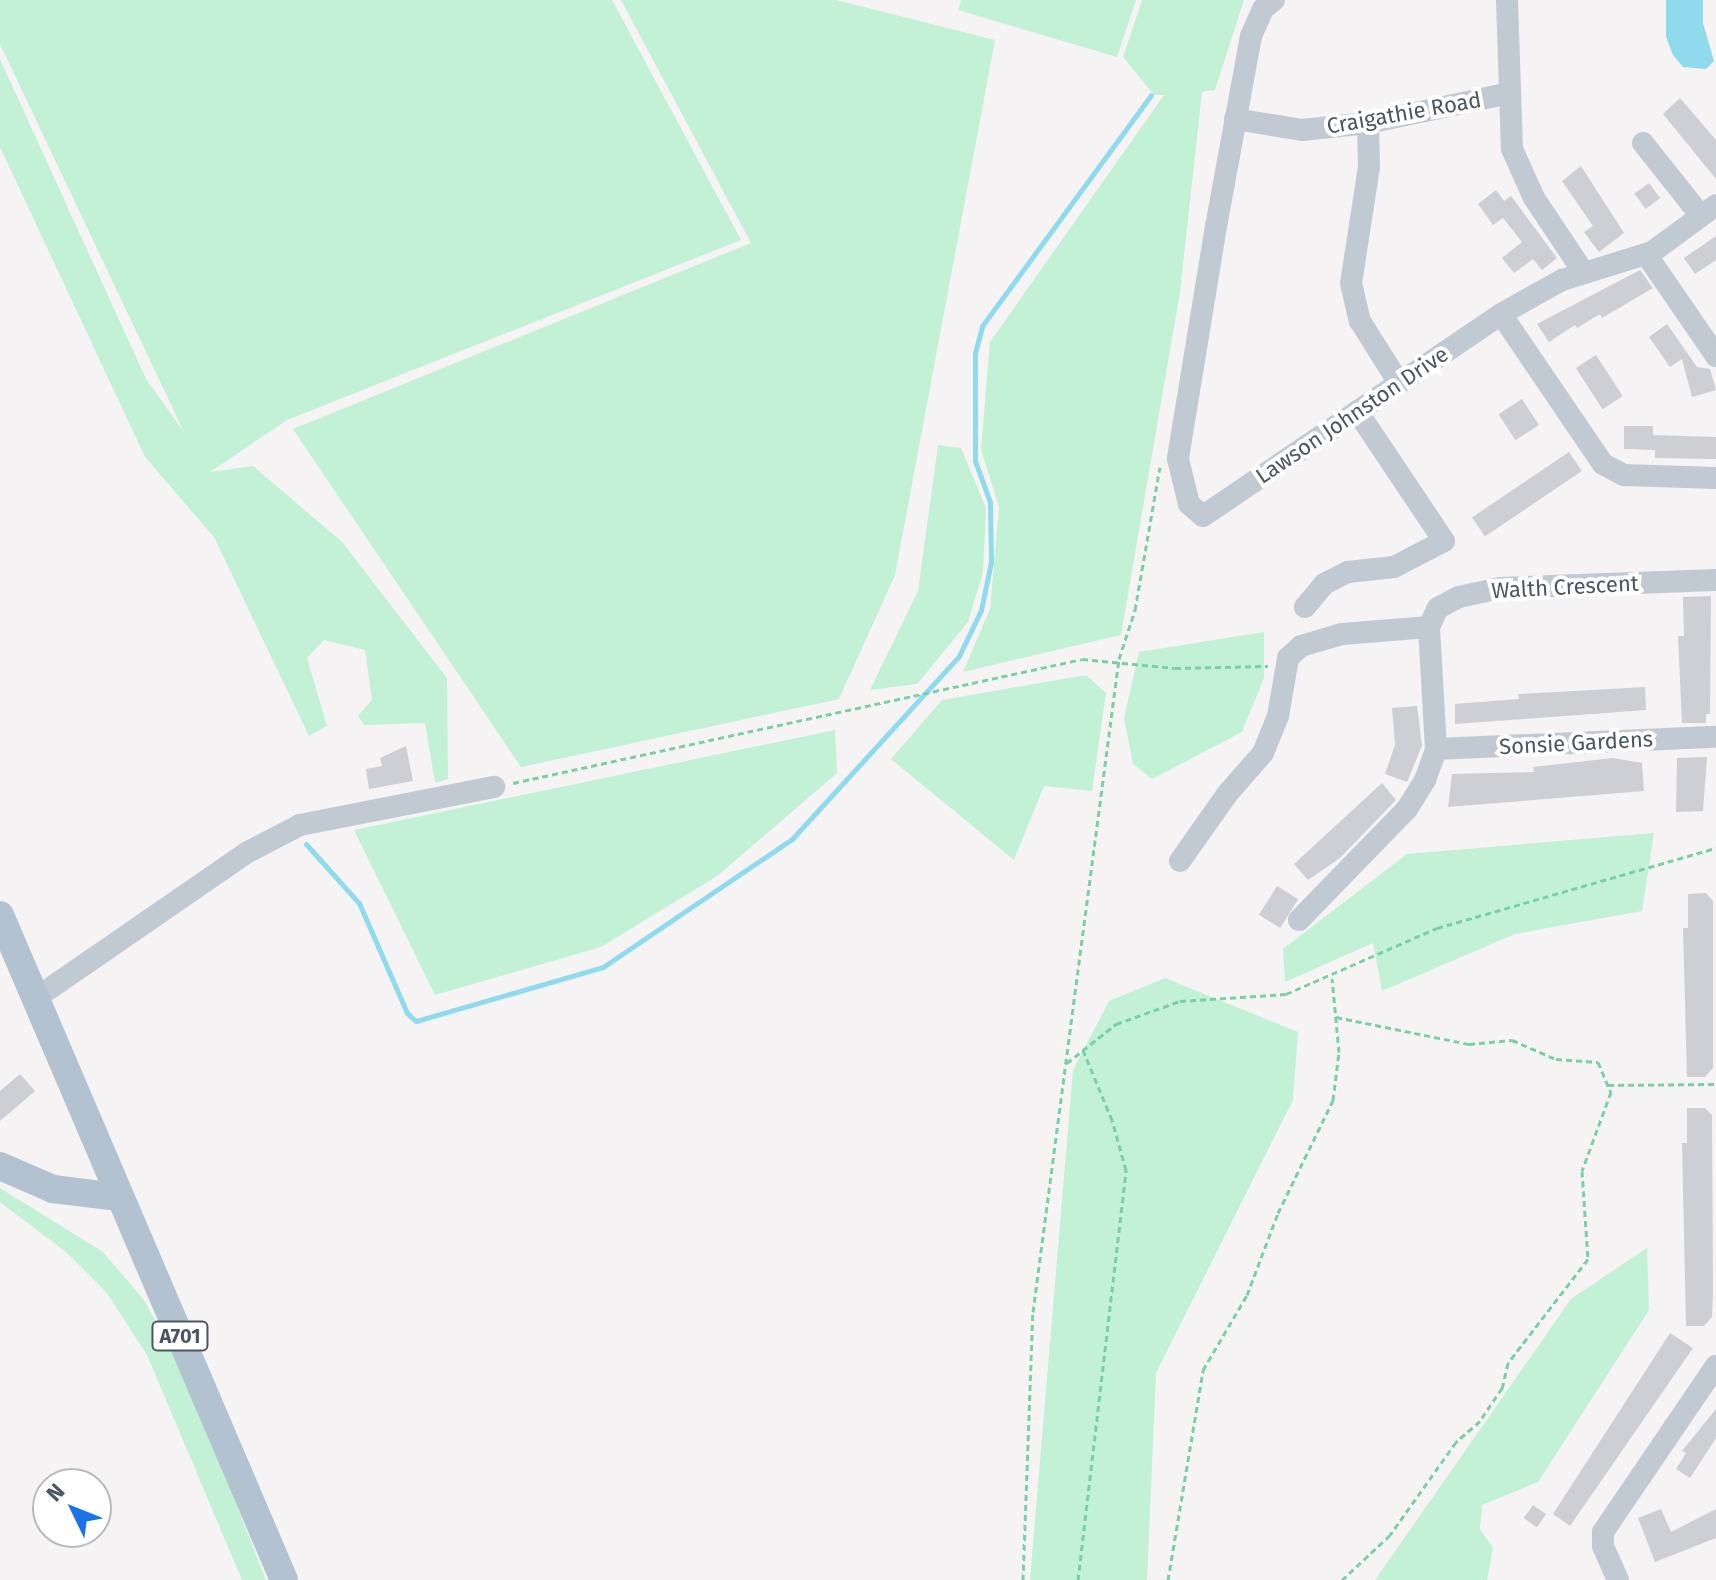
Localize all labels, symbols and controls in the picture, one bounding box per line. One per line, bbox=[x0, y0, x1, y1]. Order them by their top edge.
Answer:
street label: Craigathie Road bbox=[1325, 86, 1483, 140]
street label: Lawson Johnston Drive bbox=[1251, 341, 1453, 489]
street label: Walth Crescent bbox=[1491, 570, 1639, 604]
street label: Sonsie Gardens bbox=[1498, 726, 1654, 760]
road number: A701 bbox=[150, 1320, 210, 1352]
north arrow bbox=[32, 1468, 112, 1548]
text: N bbox=[41, 1478, 70, 1507]

